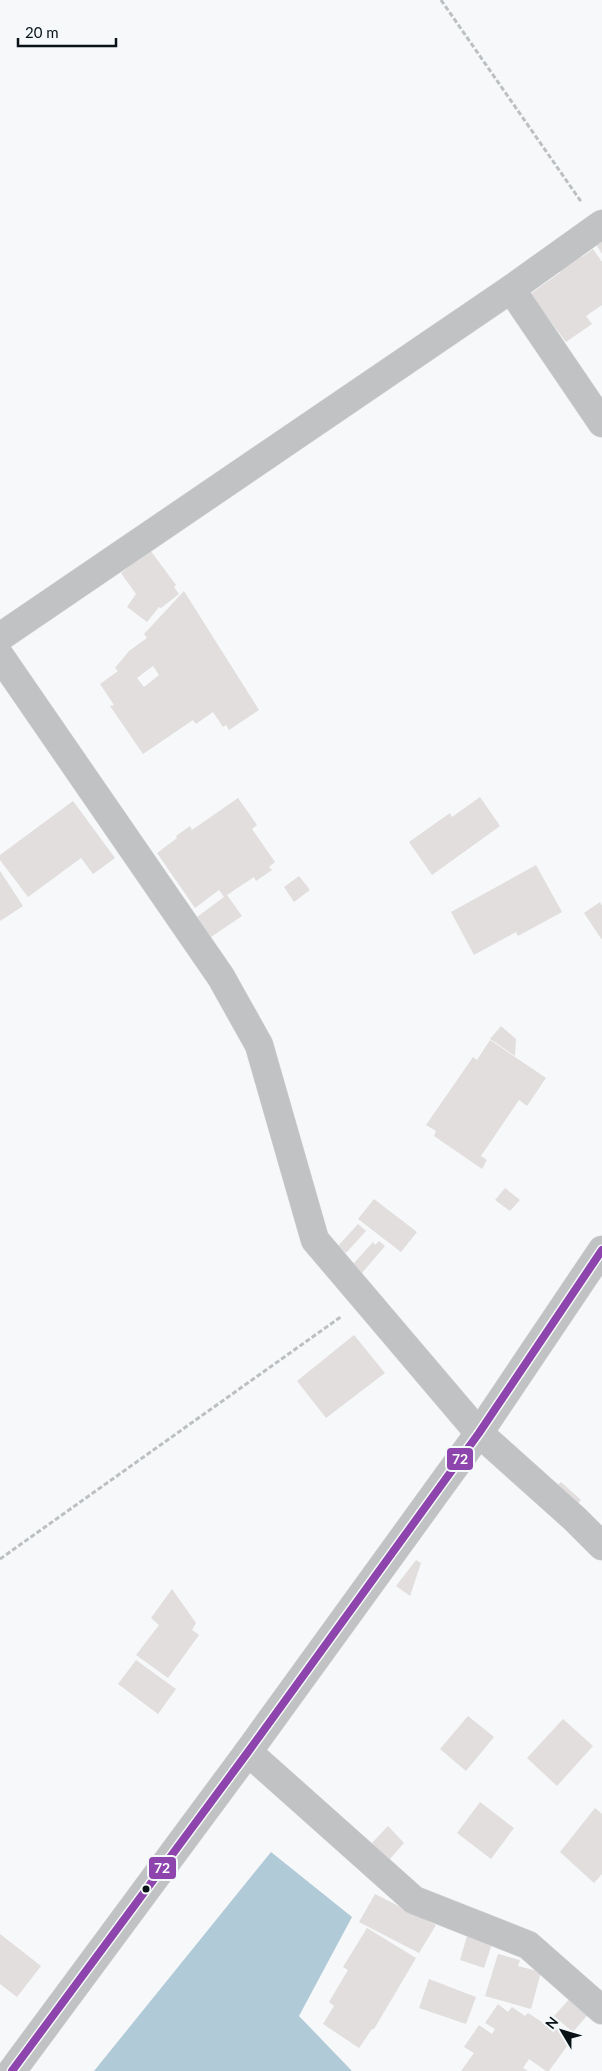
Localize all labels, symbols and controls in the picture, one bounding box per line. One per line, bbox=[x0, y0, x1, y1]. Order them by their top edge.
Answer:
scale bar bbox=[18, 15, 115, 47]
text: 20 m bbox=[25, 23, 59, 41]
line badge: 72 bbox=[446, 1447, 474, 1471]
text: 72 bbox=[452, 1450, 468, 1467]
line badge: 72 bbox=[148, 1856, 177, 1880]
text: 72 bbox=[154, 1859, 170, 1876]
unlabelled marker bbox=[141, 1884, 151, 1894]
north arrow bbox=[537, 2006, 587, 2056]
text: N bbox=[541, 2013, 561, 2032]

